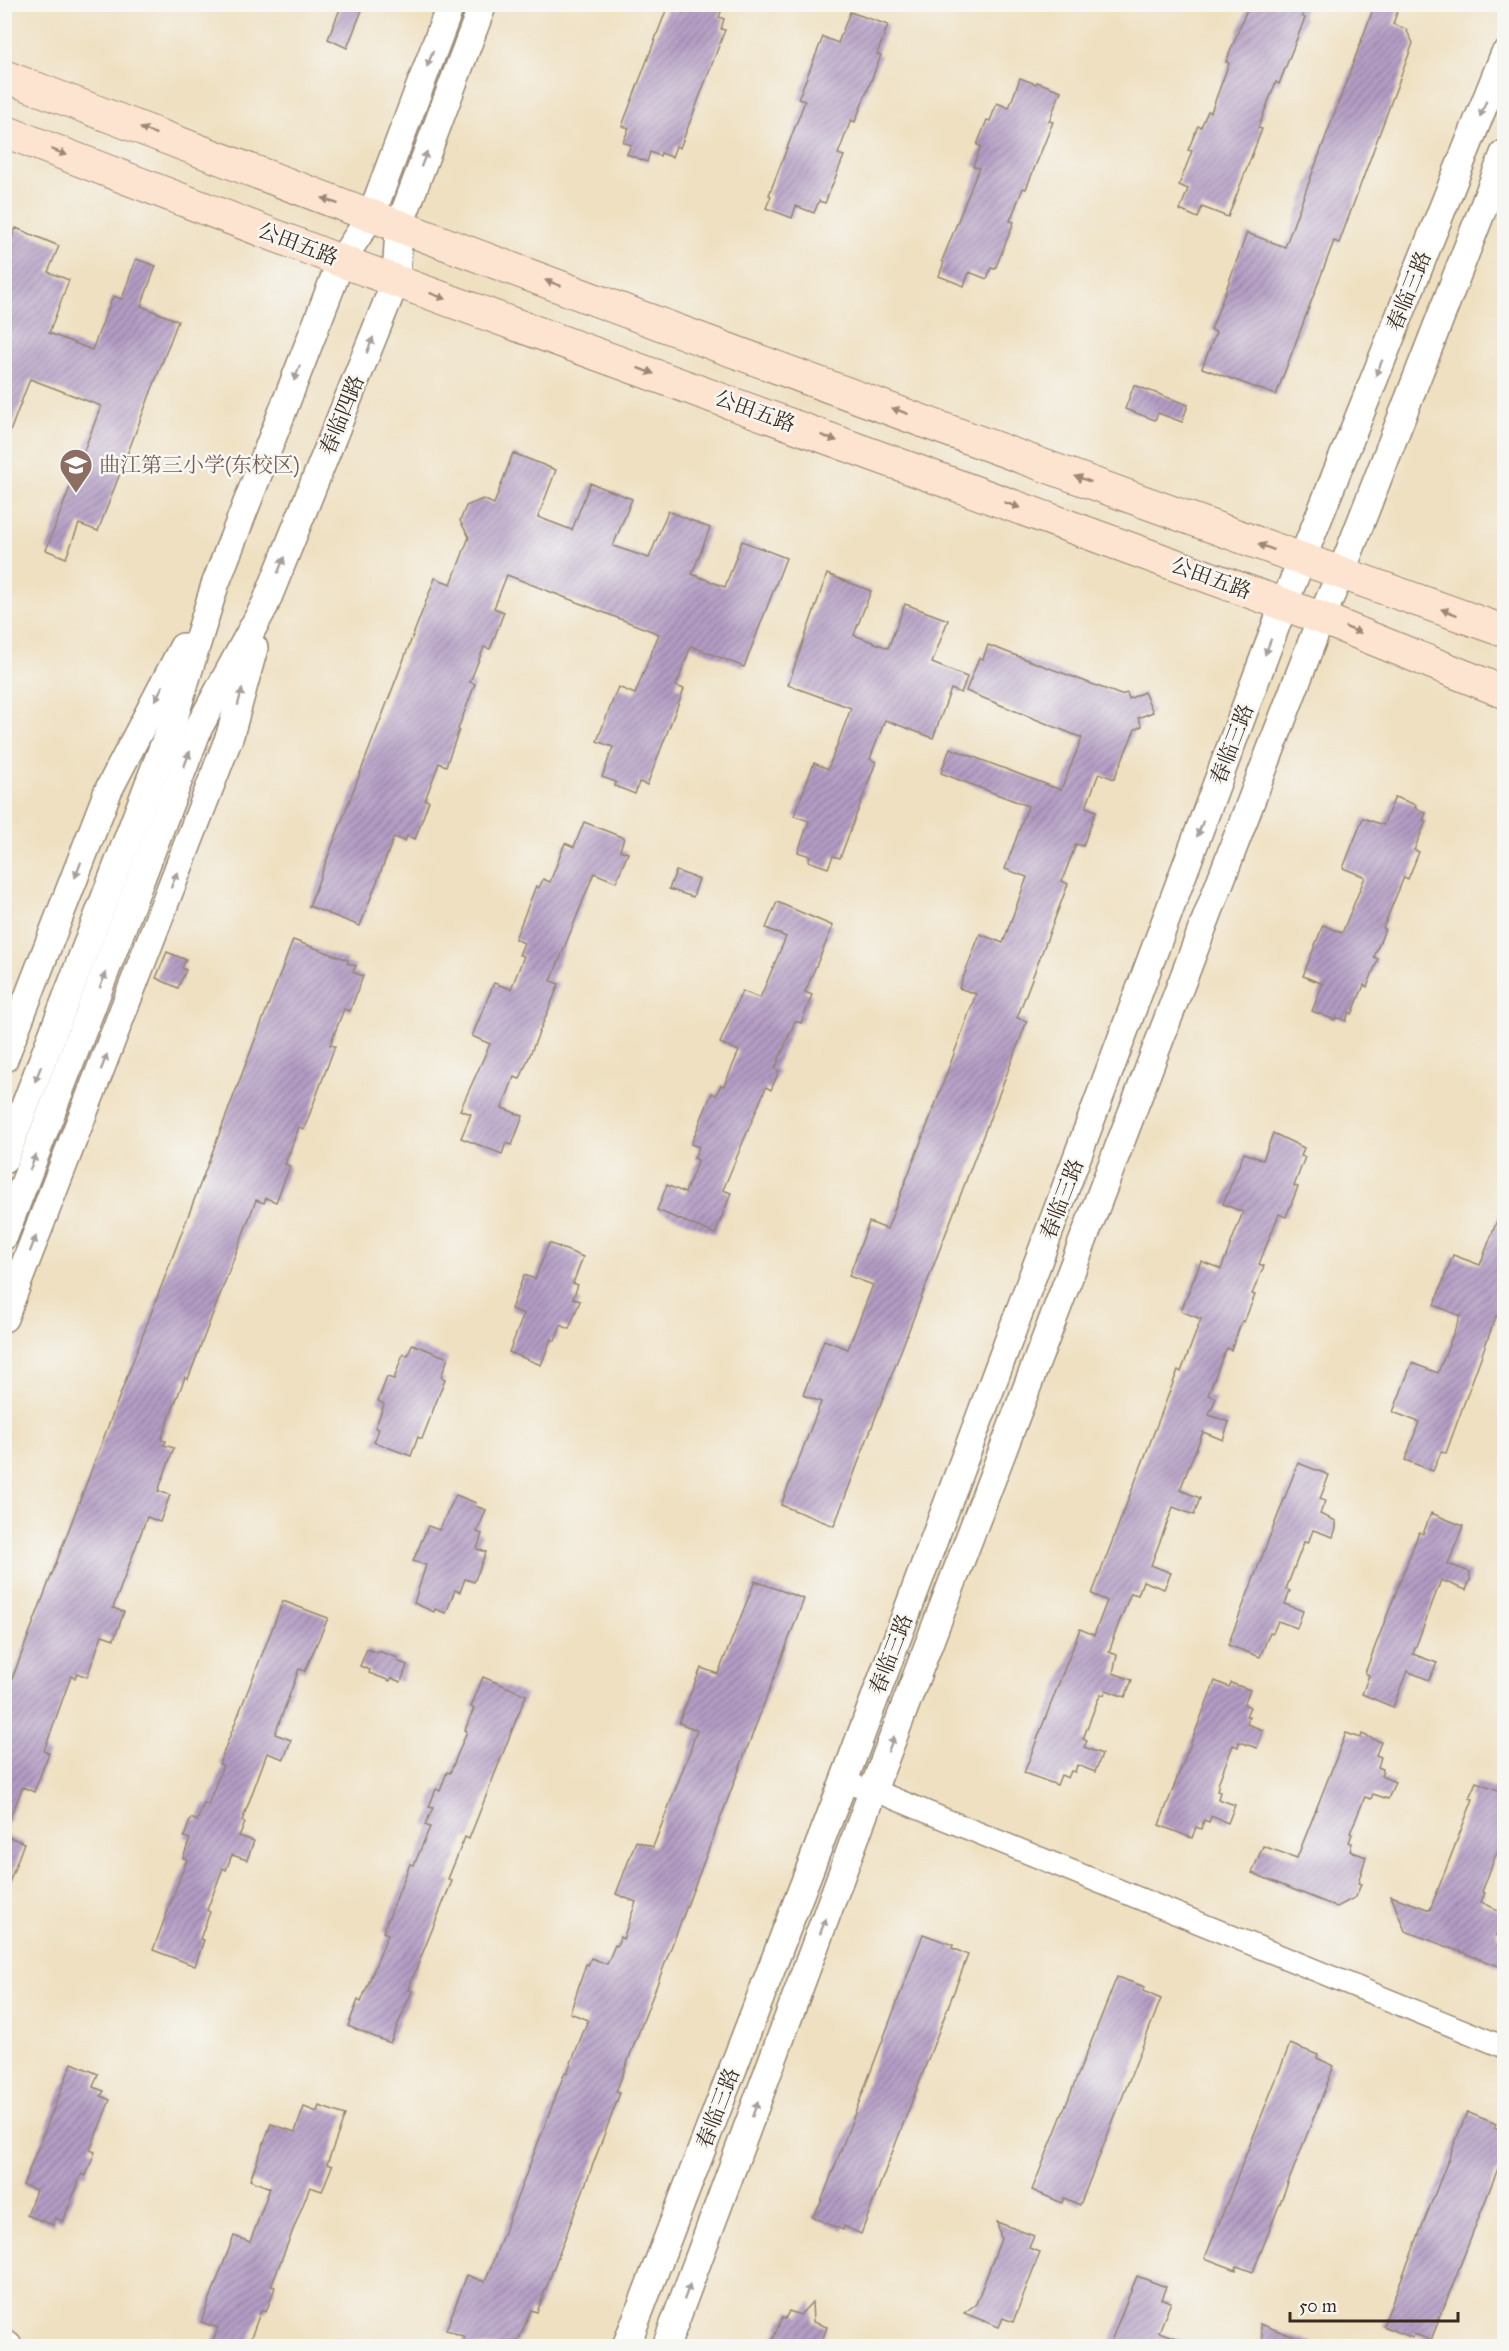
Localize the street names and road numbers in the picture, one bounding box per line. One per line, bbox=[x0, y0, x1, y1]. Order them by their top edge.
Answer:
street label: 公田五路 bbox=[254, 217, 342, 271]
street label: 春临三路 bbox=[1381, 247, 1437, 335]
street label: 春临四路 bbox=[314, 371, 370, 459]
street label: 公田五路 bbox=[711, 384, 799, 438]
street label: 公田五路 bbox=[1167, 551, 1255, 605]
street label: 春临三路 bbox=[1205, 700, 1259, 788]
street label: 春临三路 bbox=[1035, 1155, 1089, 1243]
street label: 春临三路 bbox=[864, 1610, 918, 1698]
street label: 春临三路 bbox=[691, 2064, 745, 2152]

